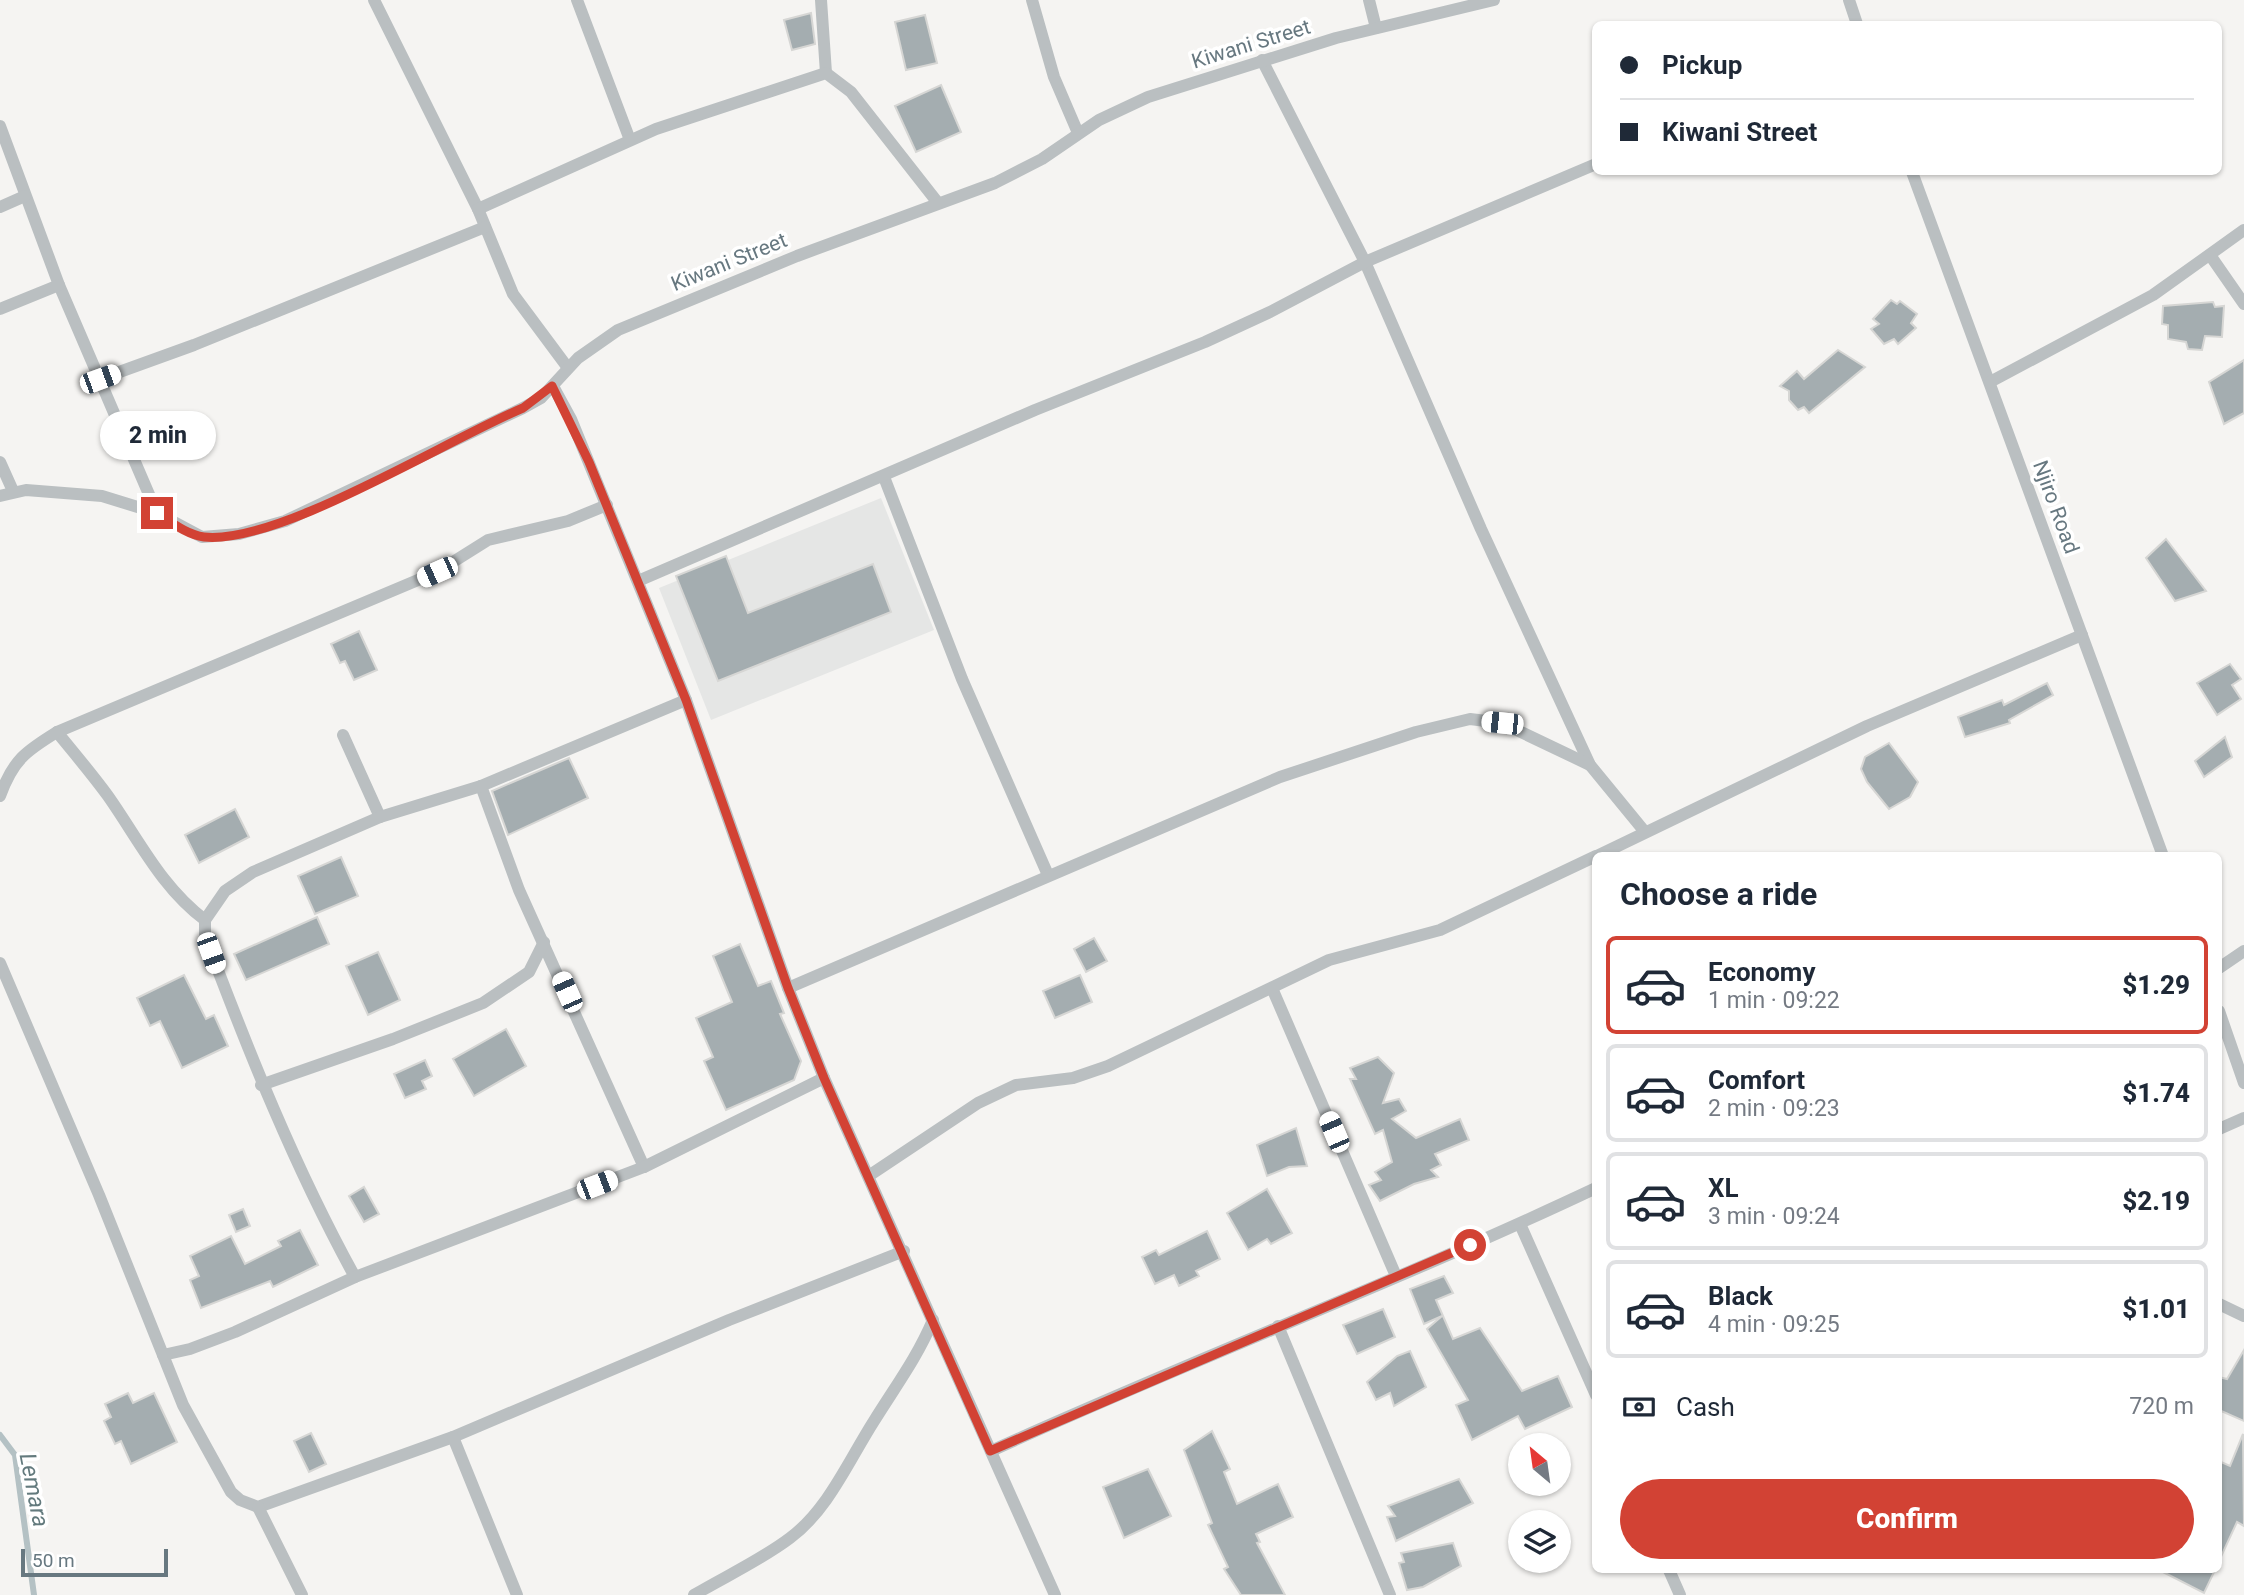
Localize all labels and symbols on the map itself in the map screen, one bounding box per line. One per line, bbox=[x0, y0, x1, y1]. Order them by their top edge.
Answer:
street label: Kiwani Street bbox=[1189, 15, 1313, 73]
street label: Kiwani Street bbox=[668, 228, 791, 296]
car bbox=[77, 362, 124, 396]
callout: 2 min bbox=[99, 412, 215, 461]
street label: Njiro Road bbox=[2028, 457, 2084, 557]
route end bbox=[141, 497, 173, 529]
car bbox=[414, 554, 461, 590]
car bbox=[1481, 710, 1524, 736]
car bbox=[194, 930, 229, 976]
car bbox=[549, 969, 586, 1015]
car bbox=[1317, 1109, 1352, 1155]
car bbox=[574, 1168, 621, 1202]
route start bbox=[1454, 1229, 1486, 1261]
north arrow bbox=[1508, 1433, 1572, 1496]
water label: Lemara bbox=[14, 1451, 54, 1529]
scale bar bbox=[21, 1546, 168, 1578]

